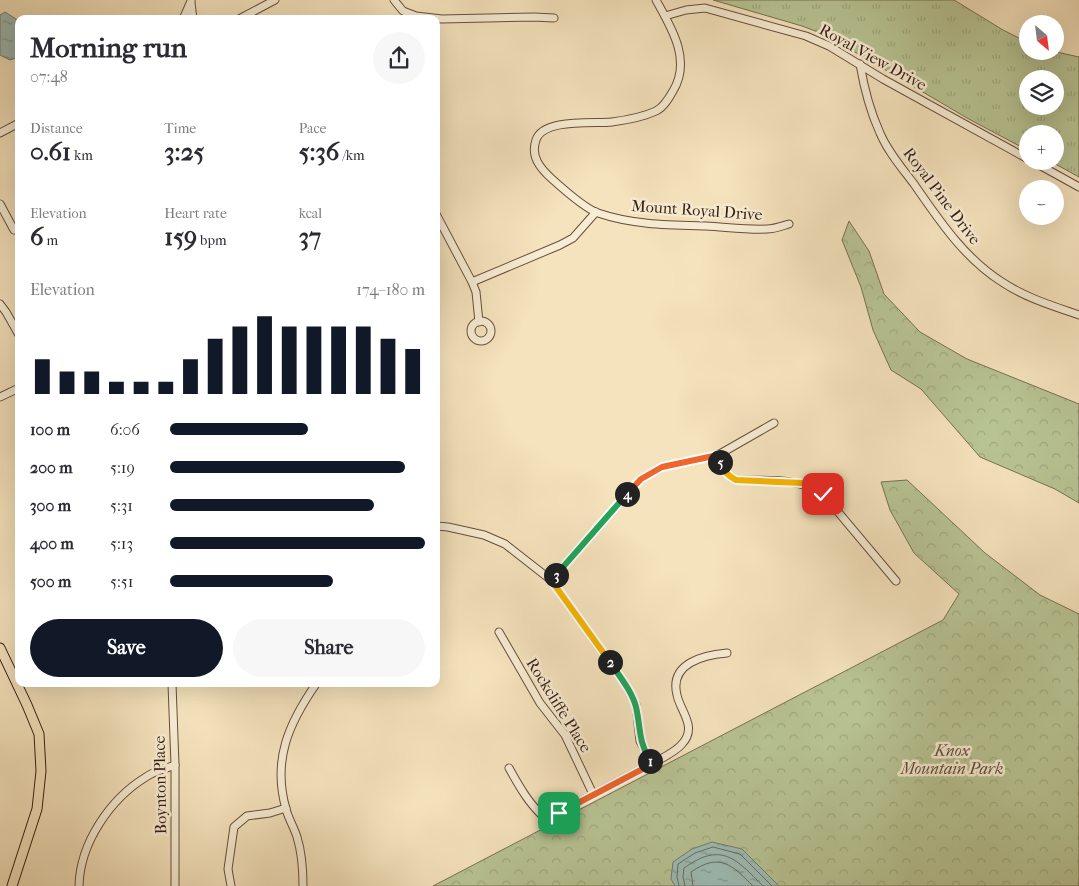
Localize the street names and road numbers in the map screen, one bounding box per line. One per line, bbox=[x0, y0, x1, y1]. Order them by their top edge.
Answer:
street label: Royal View Drive bbox=[816, 20, 930, 94]
street label: Royal Pine Drive bbox=[899, 144, 985, 248]
street label: Mount Royal Drive bbox=[631, 196, 763, 224]
street label: Rockcliffe Place bbox=[522, 654, 596, 756]
street label: Boynton Place bbox=[150, 735, 170, 834]

